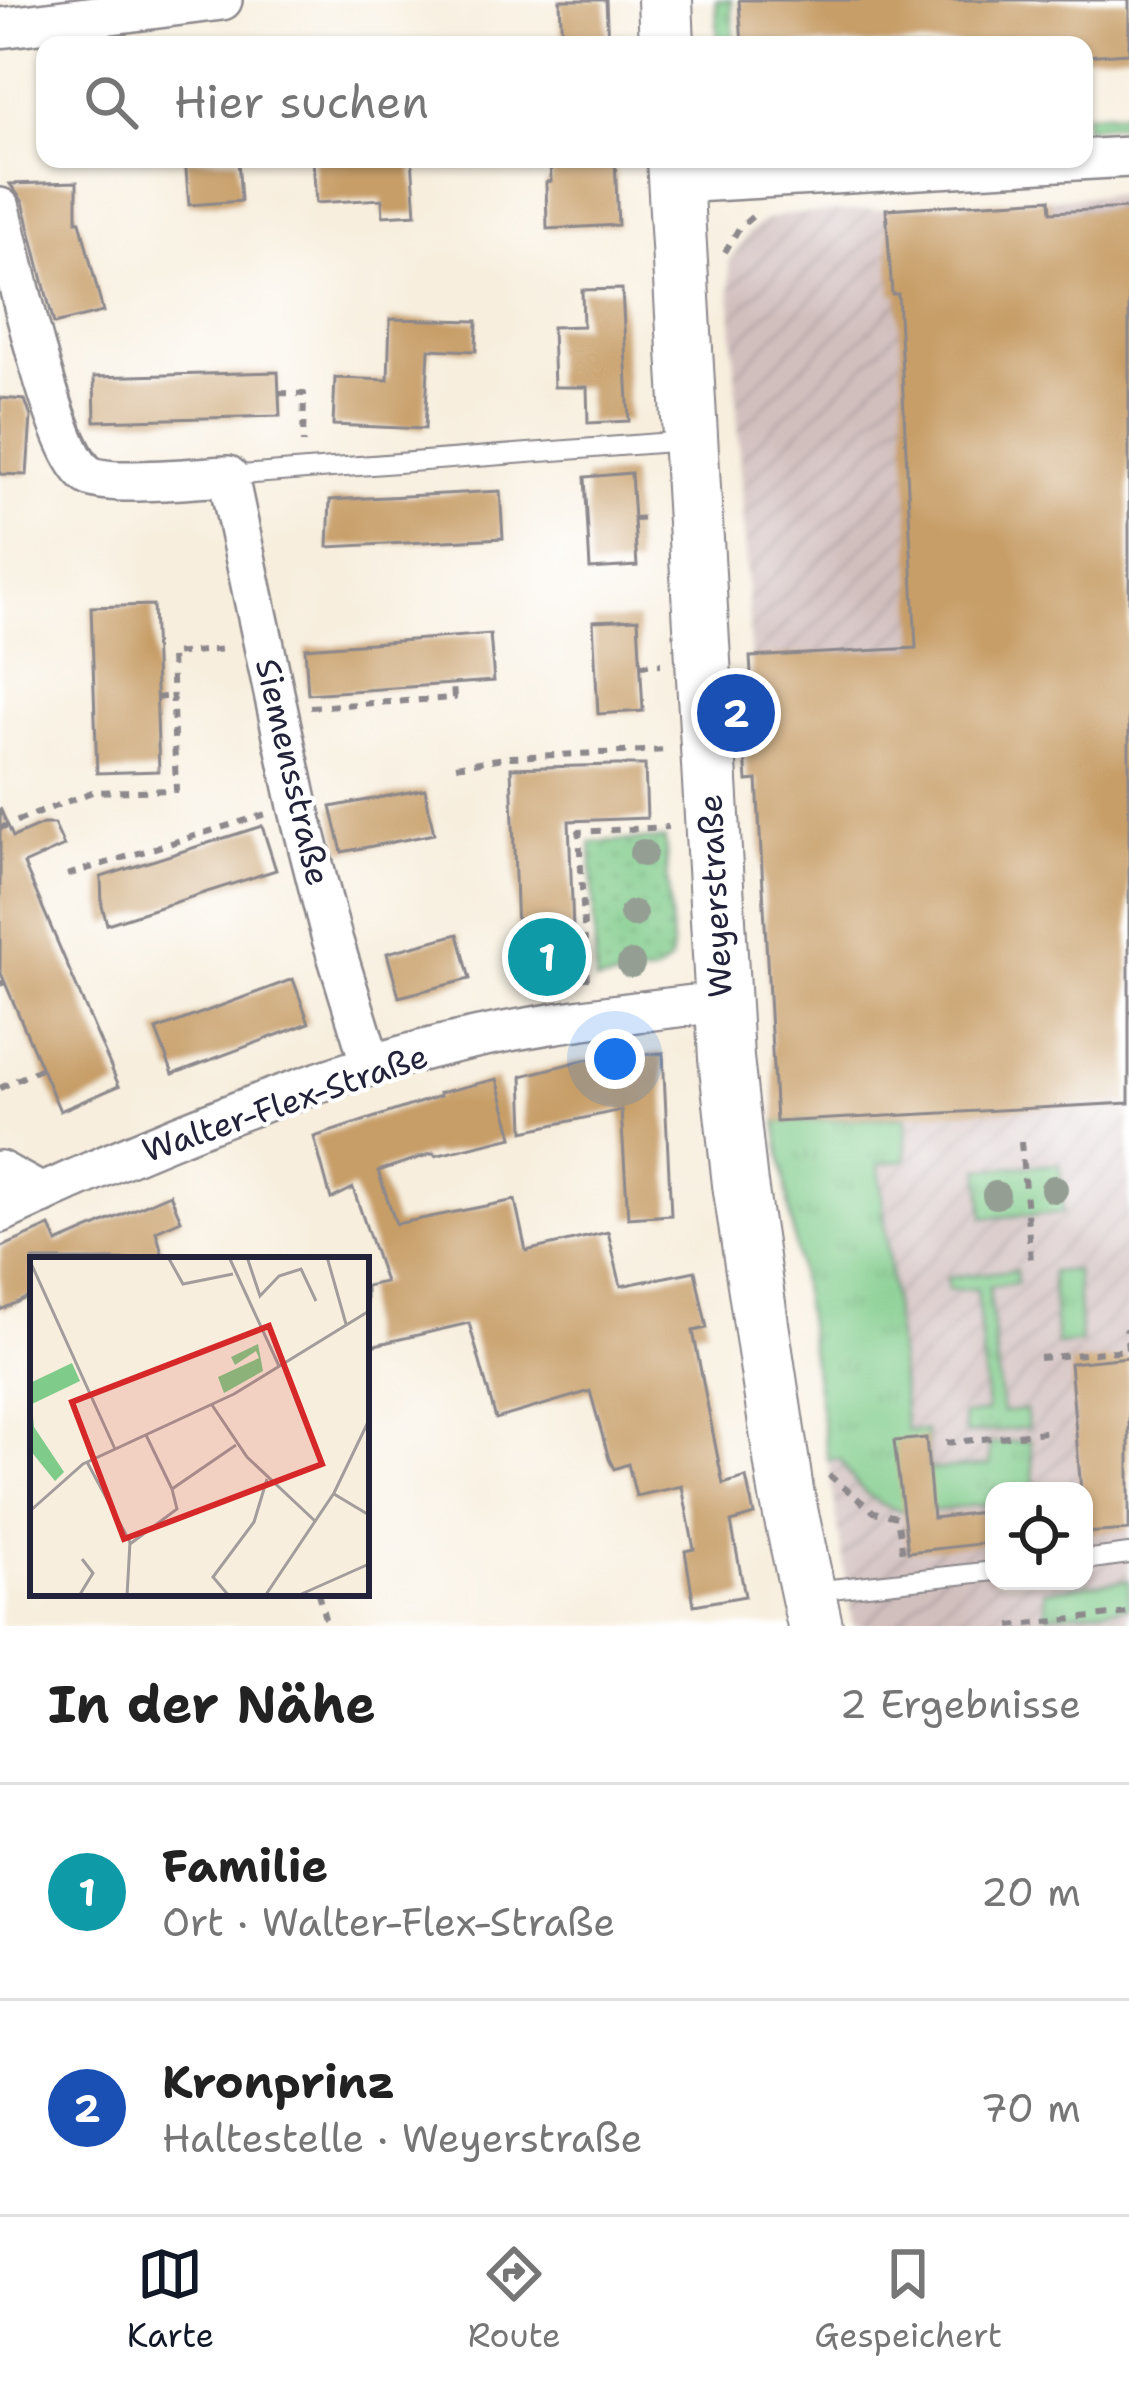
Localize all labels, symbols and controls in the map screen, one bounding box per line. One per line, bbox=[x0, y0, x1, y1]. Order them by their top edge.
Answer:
search box bbox=[36, 36, 1093, 168]
icon: search bbox=[78, 69, 144, 135]
text: Hier suchen bbox=[174, 72, 429, 132]
street label: Siemensstraße bbox=[245, 654, 341, 890]
pin: 2 bbox=[697, 668, 775, 758]
street label: Weyerstraße bbox=[687, 793, 743, 999]
pin: 1 bbox=[508, 912, 586, 1002]
your location bbox=[585, 1029, 645, 1089]
street label: Walter-Flex-Straße bbox=[136, 1033, 434, 1173]
inset map bbox=[30, 1257, 369, 1596]
map controls bbox=[985, 1482, 1093, 1590]
button: locate bbox=[985, 1482, 1093, 1590]
text: In der Nähe bbox=[48, 1670, 376, 1738]
text: 2 Ergebnisse bbox=[840, 1678, 1081, 1730]
text: Familie bbox=[162, 1836, 328, 1896]
text: 1 bbox=[78, 1866, 96, 1918]
text: 20 m bbox=[981, 1866, 1081, 1918]
text: Ort · Walter-Flex-Straße bbox=[162, 1896, 615, 1948]
text: Kronprinz bbox=[162, 2052, 395, 2112]
text: 2 bbox=[73, 2082, 101, 2134]
text: 70 m bbox=[980, 2082, 1081, 2134]
text: Haltestelle · Weyerstraße bbox=[162, 2112, 643, 2164]
tab: Karte bbox=[127, 2241, 214, 2358]
tab: Route bbox=[468, 2241, 561, 2358]
tab: Gespeichert bbox=[814, 2241, 1002, 2358]

